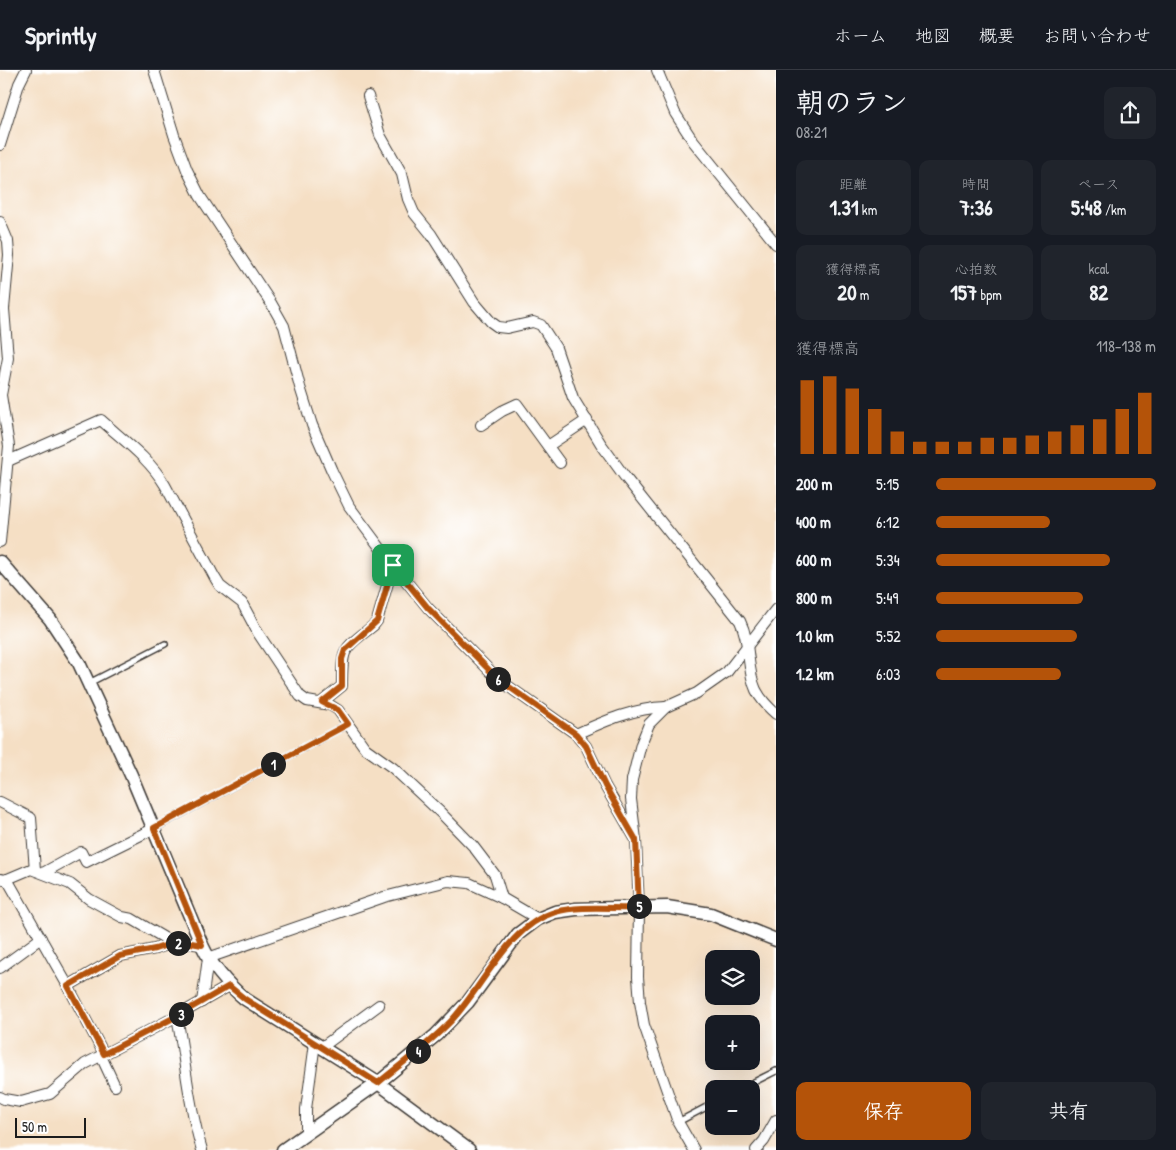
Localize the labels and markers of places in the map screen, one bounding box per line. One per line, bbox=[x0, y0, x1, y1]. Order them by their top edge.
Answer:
pin bbox=[372, 544, 414, 586]
pin: 6 bbox=[486, 666, 510, 692]
pin: 1 bbox=[260, 752, 286, 776]
pin: 5 bbox=[626, 894, 652, 918]
pin: 2 bbox=[166, 930, 190, 956]
pin: 3 bbox=[168, 1002, 194, 1026]
pin: 4 bbox=[406, 1038, 430, 1064]

